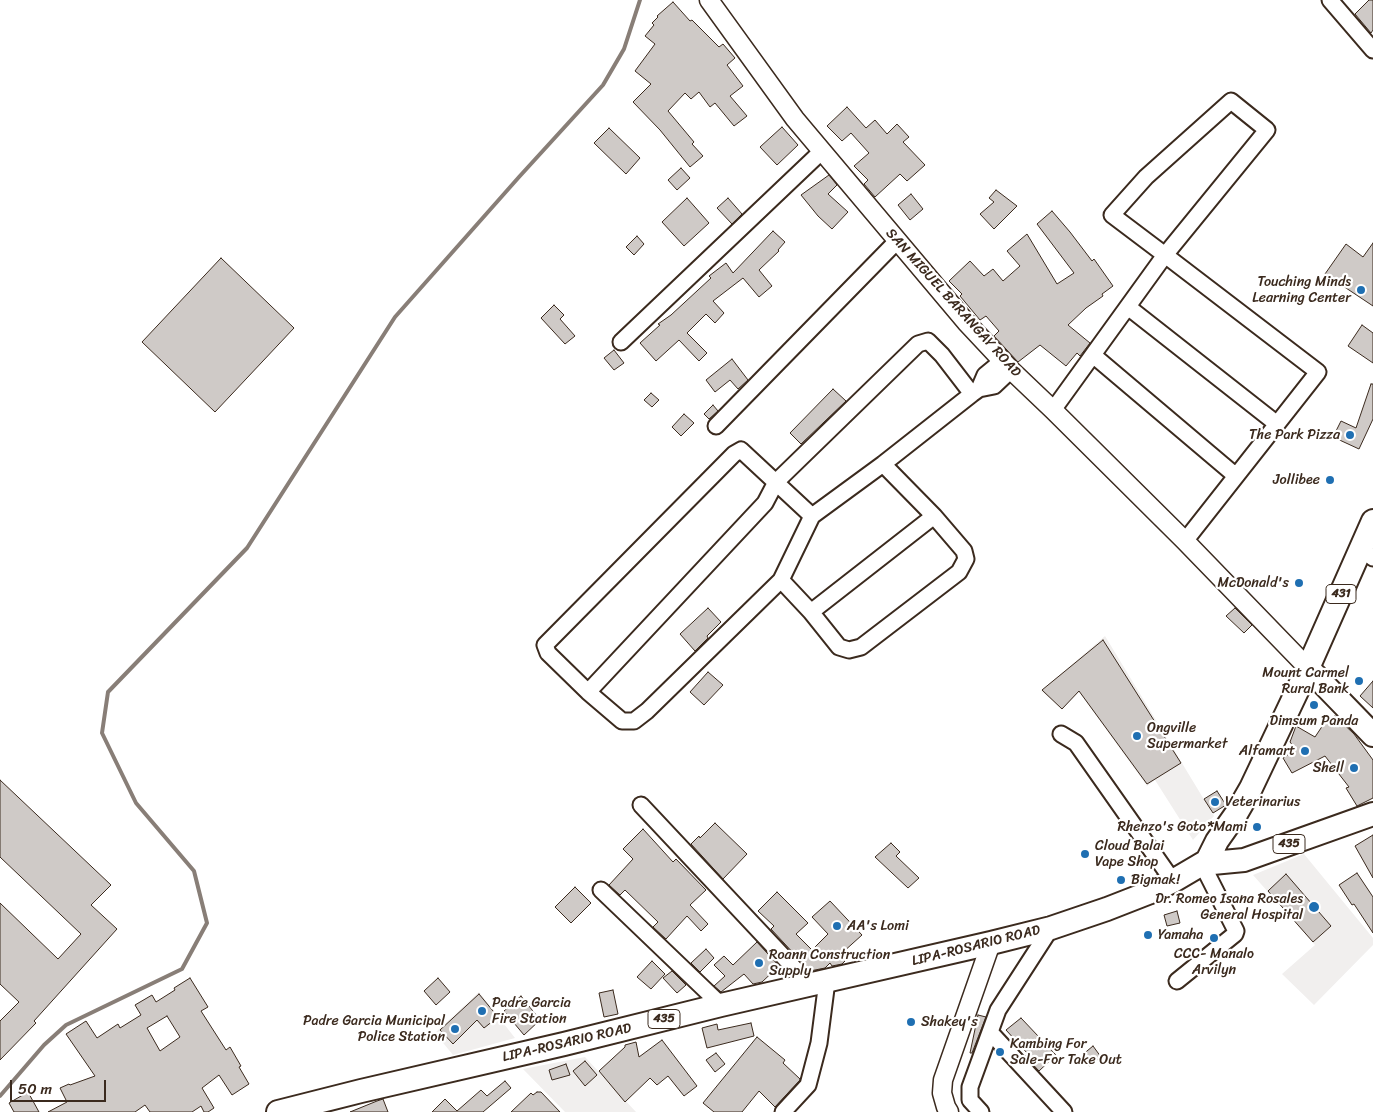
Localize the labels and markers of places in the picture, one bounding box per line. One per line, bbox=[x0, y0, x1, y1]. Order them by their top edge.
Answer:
place label: Touching Minds Learning Center bbox=[1252, 274, 1351, 306]
marker: Touching Minds Learning Center bbox=[1355, 284, 1367, 296]
place label: The Park Pizza bbox=[1249, 427, 1340, 443]
marker: The Park Pizza bbox=[1344, 429, 1356, 441]
place label: Jollibee bbox=[1273, 472, 1320, 488]
marker: Jollibee bbox=[1324, 474, 1336, 486]
place label: McDonald's bbox=[1217, 575, 1289, 591]
marker: McDonald's bbox=[1293, 577, 1305, 589]
place label: Mount Carmel Rural Bank bbox=[1262, 665, 1349, 698]
marker: Mount Carmel Rural Bank bbox=[1353, 675, 1365, 687]
marker: Dimsum Panda bbox=[1308, 699, 1320, 711]
place label: Dimsum Panda bbox=[1270, 713, 1358, 729]
place label: Ongville Supermarket bbox=[1147, 720, 1227, 752]
marker: Ongville Supermarket bbox=[1131, 730, 1143, 742]
place label: Alfamart bbox=[1239, 743, 1295, 759]
marker: Alfamart bbox=[1299, 745, 1311, 757]
place label: Shell bbox=[1313, 760, 1344, 776]
marker: Shell bbox=[1348, 762, 1360, 774]
place label: Veterinarius bbox=[1225, 794, 1300, 810]
marker: Veterinarius bbox=[1209, 796, 1221, 808]
place label: Rhenzo's Goto*Mami bbox=[1117, 819, 1247, 835]
marker: Rhenzo's Goto*Mami bbox=[1251, 821, 1263, 833]
place label: Cloud Balai Vape Shop bbox=[1095, 838, 1164, 870]
marker: Cloud Balai Vape Shop bbox=[1079, 848, 1091, 860]
place label: Bigmak! bbox=[1131, 872, 1180, 888]
marker: Bigmak! bbox=[1115, 874, 1127, 886]
place label: Dr. Romeo Isana Rosales General Hospital bbox=[1155, 891, 1303, 924]
marker: Dr. Romeo Isana Rosales General Hospital bbox=[1307, 900, 1321, 914]
place label: AA's Lomi bbox=[847, 918, 909, 934]
marker: AA's Lomi bbox=[831, 920, 843, 932]
place label: Yamaha bbox=[1158, 927, 1203, 943]
marker: Yamaha bbox=[1142, 929, 1154, 941]
marker: CCC- Manalo Arvilyn bbox=[1208, 932, 1220, 944]
place label: CCC- Manalo Arvilyn bbox=[1174, 946, 1254, 979]
place label: Roann Construction Supply bbox=[769, 947, 890, 980]
marker: Roann Construction Supply bbox=[753, 957, 765, 969]
place label: Padre Garcia Fire Station bbox=[492, 995, 571, 1028]
marker: Padre Garcia Fire Station bbox=[476, 1005, 488, 1017]
place label: Padre Garcia Municipal Police Station bbox=[303, 1013, 445, 1046]
place label: Shakey's bbox=[921, 1014, 978, 1030]
marker: Shakey's bbox=[905, 1016, 917, 1028]
marker: Padre Garcia Municipal Police Station bbox=[449, 1023, 461, 1035]
place label: Kambing For Sale-For Take Out bbox=[1010, 1036, 1122, 1068]
marker: Kambing For Sale-For Take Out bbox=[994, 1046, 1006, 1058]

